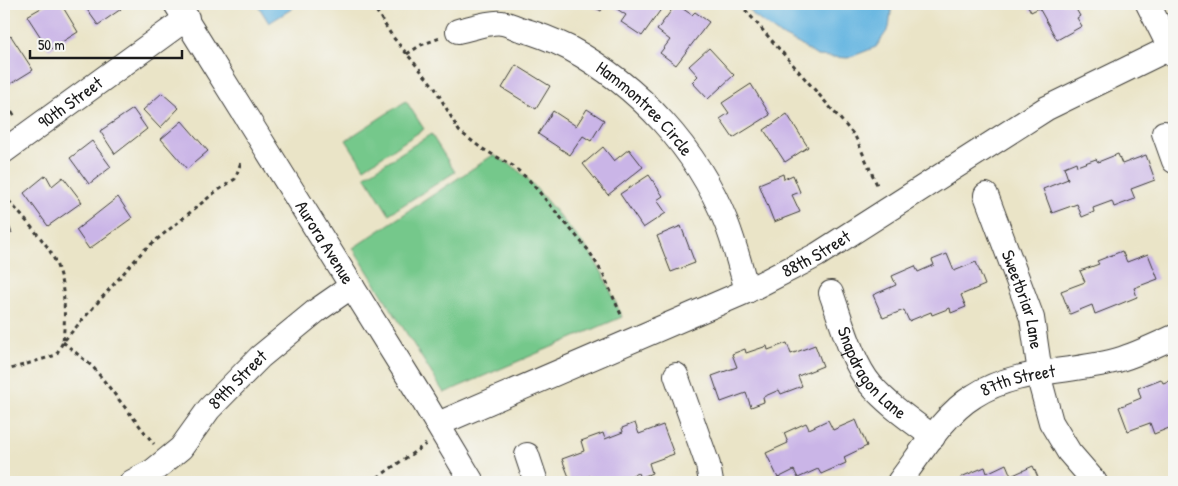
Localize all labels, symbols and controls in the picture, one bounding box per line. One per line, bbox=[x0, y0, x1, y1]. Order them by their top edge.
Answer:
scale bar bbox=[30, 28, 182, 60]
text: 50 m bbox=[38, 34, 65, 55]
street label: Hammontree Circle bbox=[591, 55, 699, 161]
street label: 90th Street bbox=[33, 70, 108, 134]
street label: Aurora Avenue bbox=[290, 196, 361, 289]
street label: 88th Street bbox=[777, 223, 856, 283]
street label: Sweetbriar Lane bbox=[996, 246, 1049, 350]
street label: Snapdragon Lane bbox=[831, 323, 912, 425]
street label: 89th Street bbox=[202, 343, 272, 415]
street label: 87th Street bbox=[976, 358, 1057, 402]

